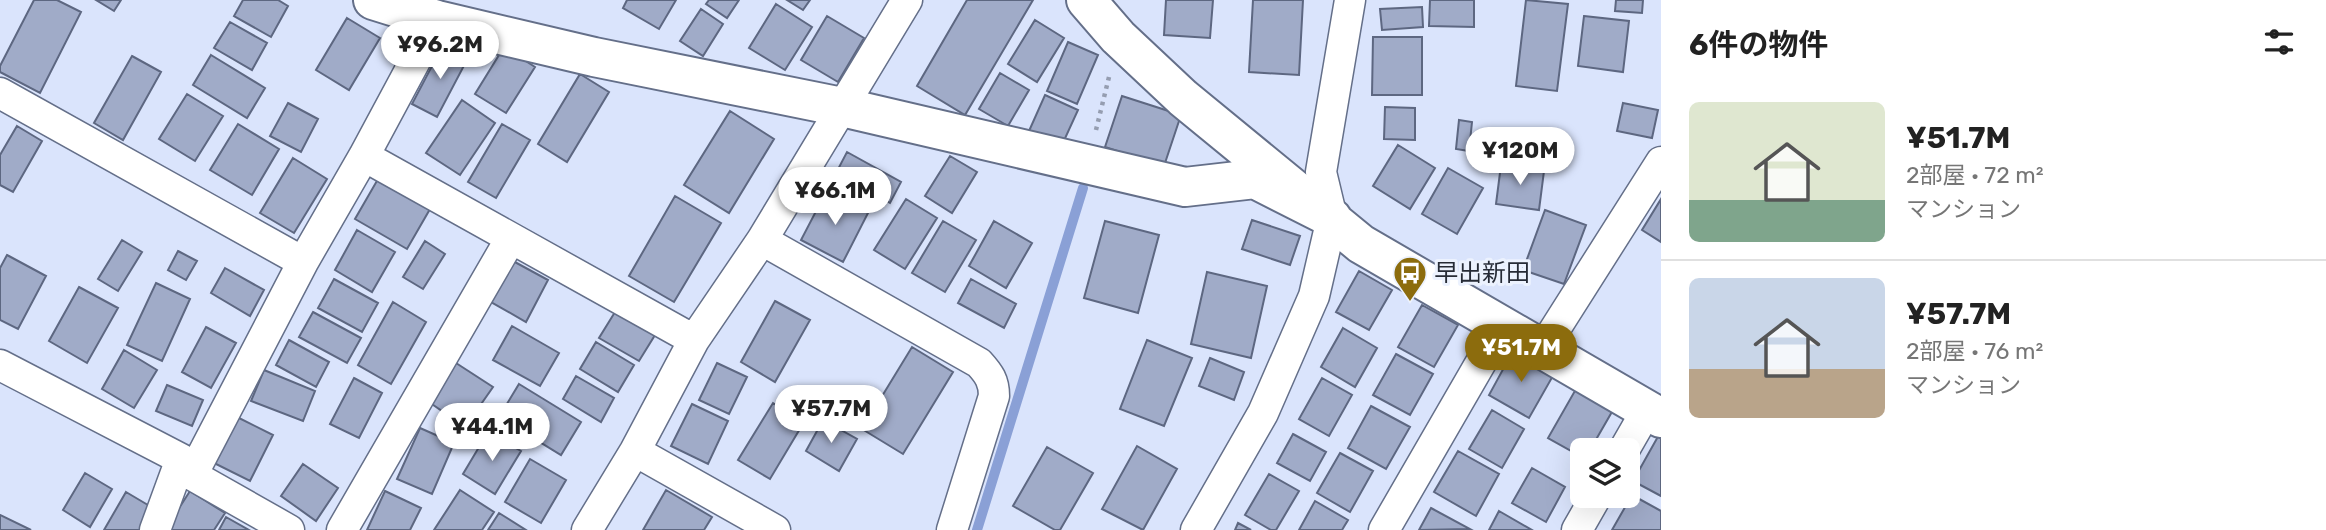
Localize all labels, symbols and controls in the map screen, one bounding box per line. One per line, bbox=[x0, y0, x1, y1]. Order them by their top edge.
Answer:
pin: ¥96.2M bbox=[383, 22, 497, 81]
icon: filters bbox=[2260, 23, 2298, 61]
text: 6件の物件 bbox=[1689, 27, 1829, 63]
text: ¥96.2M bbox=[397, 30, 483, 58]
text: ¥51.7M bbox=[1906, 120, 2010, 156]
pin: ¥120M bbox=[1471, 128, 1569, 187]
icon: home bbox=[1745, 130, 1829, 214]
text: ¥120M bbox=[1482, 136, 1558, 164]
text: 2部屋 · 72 m² bbox=[1906, 161, 2044, 189]
pin: ¥66.1M bbox=[778, 168, 892, 227]
text: ¥66.1M bbox=[794, 176, 876, 204]
text: マンション bbox=[1906, 195, 2021, 223]
bus stop icon: 早出新田 bbox=[1391, 254, 1429, 303]
place label: 早出新田 bbox=[1434, 259, 1530, 287]
text: ¥57.7M bbox=[1906, 296, 2011, 332]
icon: home bbox=[1745, 306, 1829, 390]
pin: ¥51.7M bbox=[1464, 324, 1578, 384]
text: ¥51.7M bbox=[1481, 333, 1561, 361]
text: 2部屋 · 76 m² bbox=[1906, 337, 2043, 365]
text: マンション bbox=[1906, 371, 2021, 399]
pin: ¥57.7M bbox=[774, 386, 888, 445]
text: ¥57.7M bbox=[791, 394, 871, 422]
pin: ¥44.1M bbox=[435, 404, 549, 463]
text: ¥44.1M bbox=[451, 412, 533, 440]
map controls bbox=[1570, 438, 1640, 508]
button: layers bbox=[1570, 438, 1640, 508]

